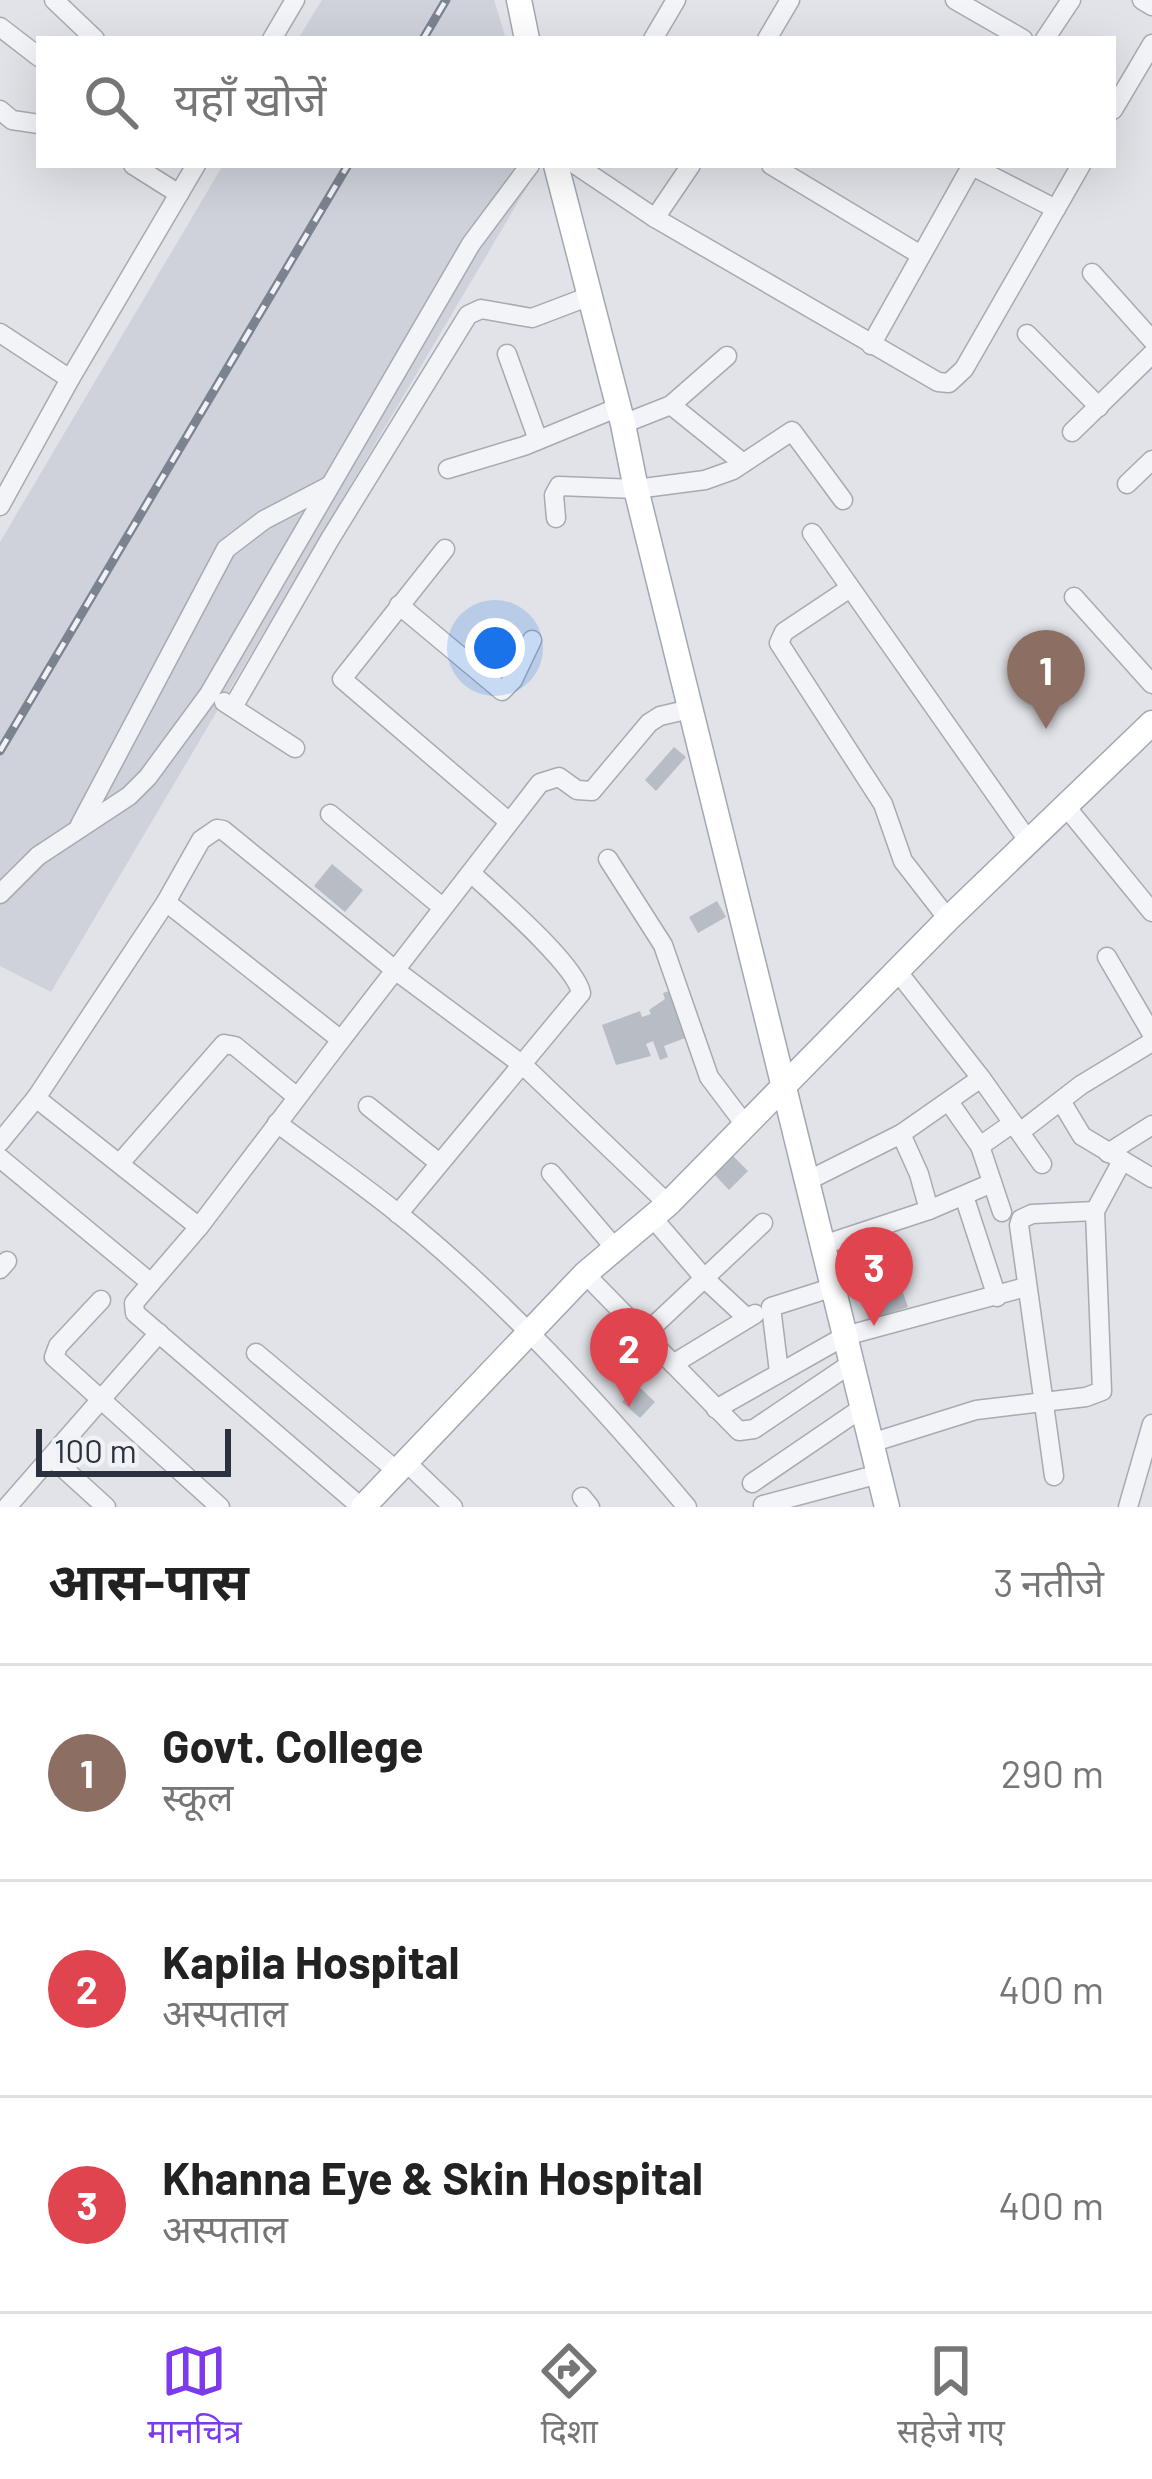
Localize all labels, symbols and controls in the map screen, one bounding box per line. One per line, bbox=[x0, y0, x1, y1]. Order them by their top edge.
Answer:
search box bbox=[36, 36, 1116, 168]
icon: search bbox=[78, 69, 144, 135]
text: यहाँ खोजें bbox=[174, 71, 327, 125]
your location bbox=[465, 618, 525, 678]
pin: 1 bbox=[1007, 630, 1085, 729]
pin: 3 bbox=[835, 1227, 913, 1326]
pin: 2 bbox=[590, 1308, 668, 1407]
scale bar bbox=[36, 1423, 231, 1476]
text: 100 m bbox=[54, 1430, 137, 1470]
text: आस-पास bbox=[48, 1549, 249, 1610]
text: 3 नतीजे bbox=[993, 1558, 1104, 1605]
text: Govt. College bbox=[162, 1718, 423, 1772]
text: 1 bbox=[80, 1749, 94, 1796]
text: 290 m bbox=[1001, 1749, 1104, 1796]
text: स्कूल bbox=[162, 1772, 234, 1819]
text: Kapila Hospital bbox=[162, 1934, 460, 1988]
text: 2 bbox=[76, 1965, 98, 2012]
text: 400 m bbox=[998, 1965, 1104, 2012]
text: अस्पताल bbox=[162, 1988, 288, 2035]
text: Khanna Eye & Skin Hospital bbox=[162, 2150, 703, 2204]
text: 3 bbox=[76, 2181, 98, 2228]
text: 400 m bbox=[998, 2181, 1104, 2228]
text: अस्पताल bbox=[162, 2204, 288, 2251]
tab: मानचित्र bbox=[147, 2338, 242, 2456]
tab: दिशा bbox=[536, 2338, 602, 2456]
tab: सहेजे गए bbox=[897, 2338, 1005, 2456]

